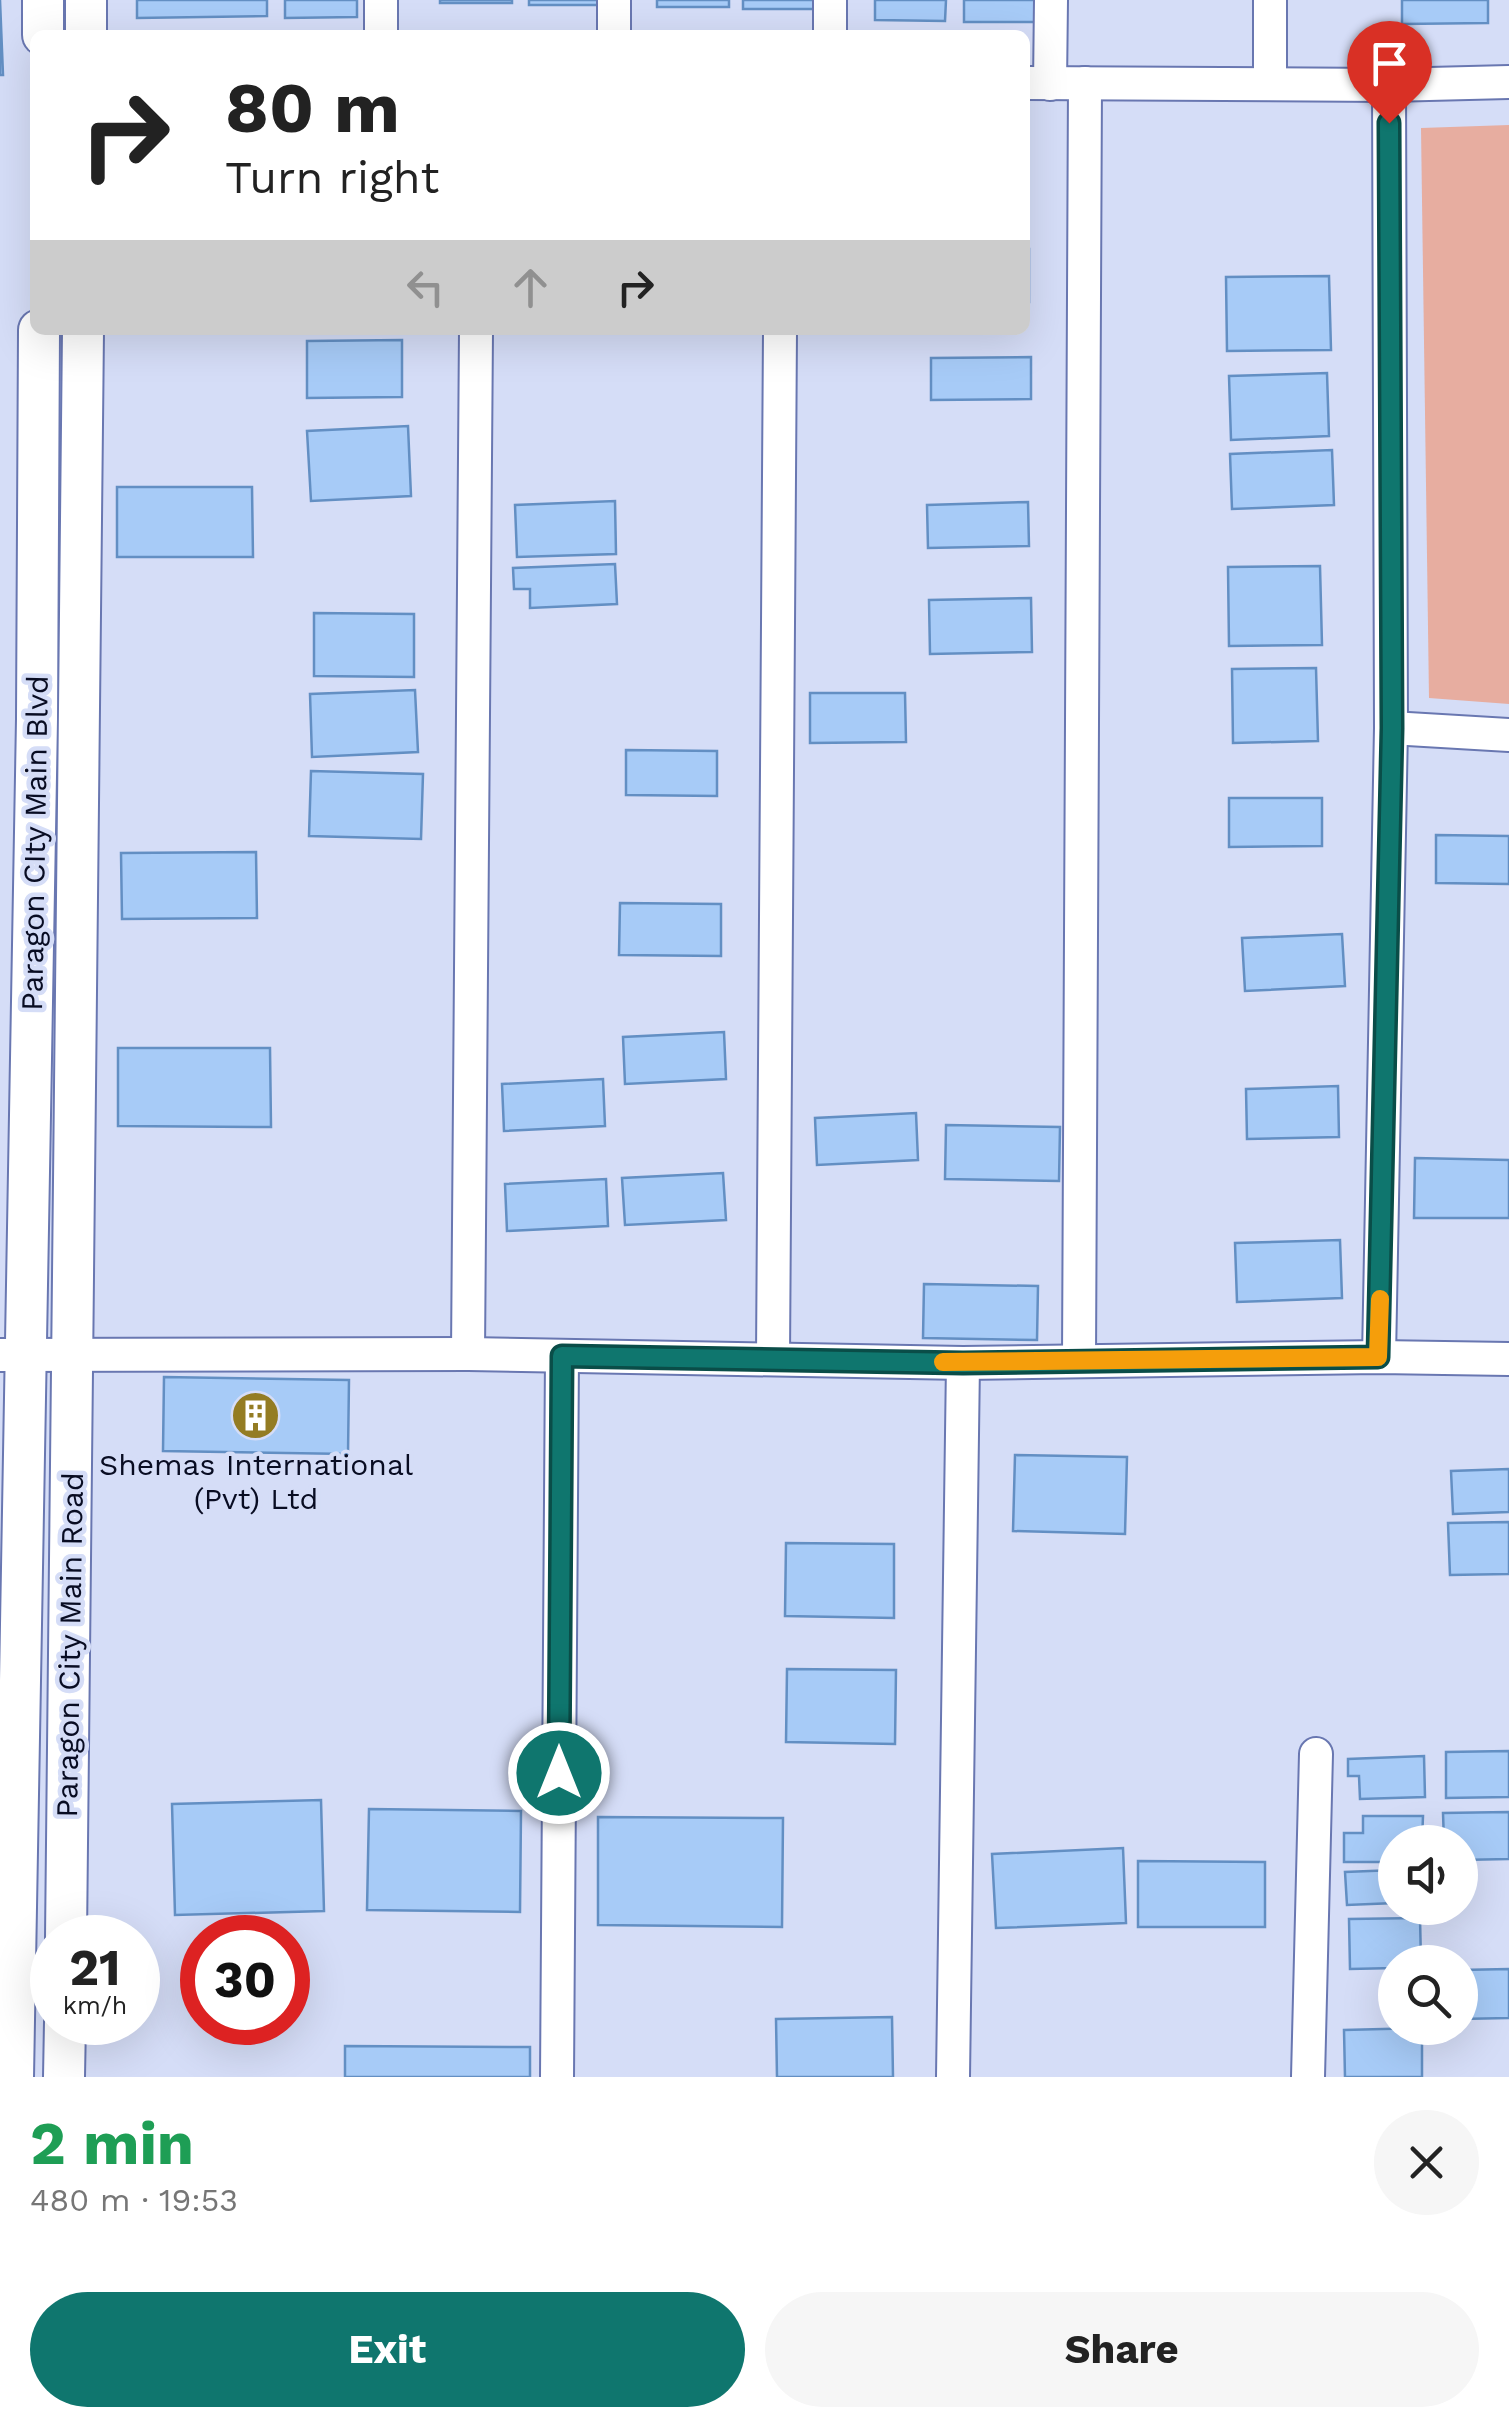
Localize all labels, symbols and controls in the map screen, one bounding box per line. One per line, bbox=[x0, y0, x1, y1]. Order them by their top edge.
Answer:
pin bbox=[1347, 21, 1432, 124]
icon: arrive bbox=[1362, 36, 1417, 91]
text: 80 m bbox=[225, 67, 400, 149]
icon: right bbox=[60, 70, 190, 200]
text: Turn right bbox=[225, 151, 439, 204]
icon: left bbox=[398, 260, 453, 315]
icon: ahead bbox=[503, 260, 558, 315]
icon: right bbox=[608, 260, 663, 315]
street label: Paragon CIty Main Blvd bbox=[14, 675, 55, 1011]
building icon: Shemas International (Pvt) Ltd bbox=[230, 1390, 282, 1442]
place label: Shemas International (Pvt) Ltd bbox=[99, 1447, 413, 1516]
street label: Paragon City Main Road bbox=[49, 1472, 90, 1818]
position arrow bbox=[507, 1721, 611, 1825]
map controls bbox=[1378, 1825, 1478, 2045]
button: sound bbox=[1378, 1825, 1478, 1925]
speed limit sign: 30 bbox=[180, 1915, 310, 2045]
text: 21 bbox=[69, 1938, 121, 1997]
button: search bbox=[1378, 1945, 1478, 2045]
text: km/h bbox=[63, 1991, 127, 2020]
text: 2 min bbox=[30, 2108, 194, 2179]
button: close bbox=[1374, 2110, 1479, 2215]
text: 480 m · 19:53 bbox=[30, 2181, 238, 2219]
button: Exit bbox=[30, 2292, 745, 2407]
button: Share bbox=[765, 2292, 1479, 2407]

